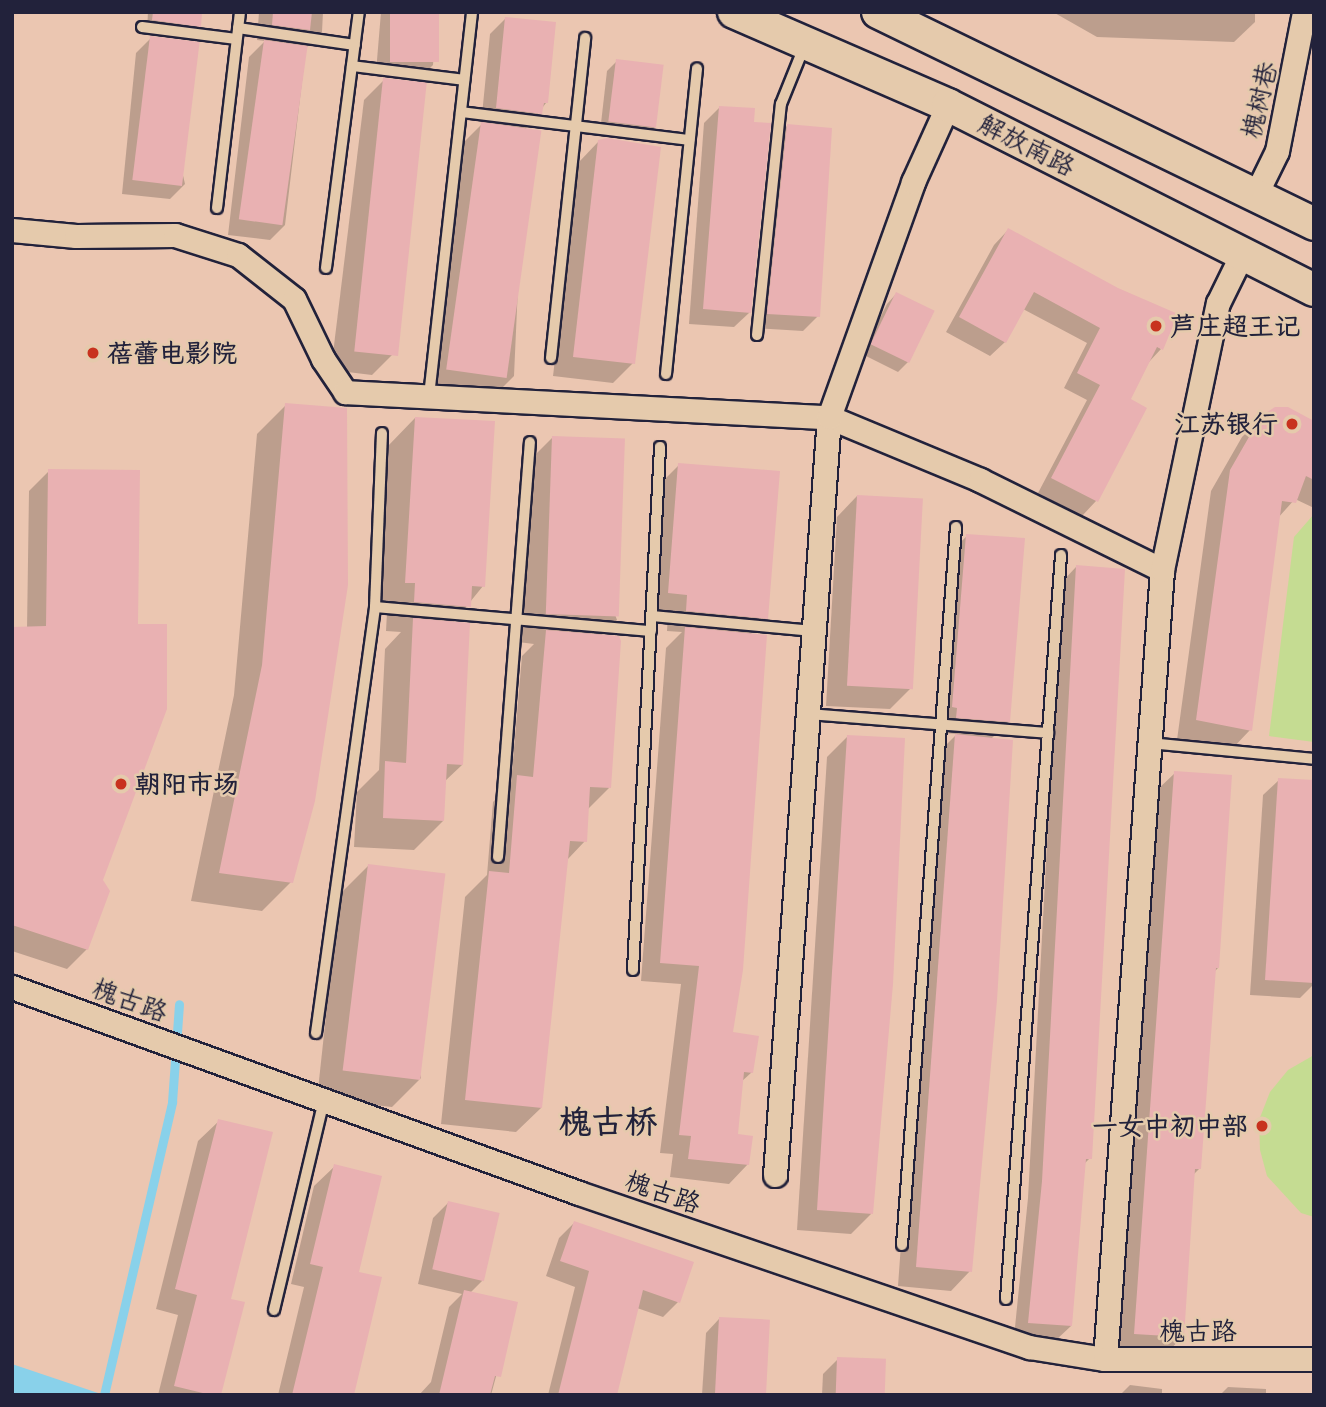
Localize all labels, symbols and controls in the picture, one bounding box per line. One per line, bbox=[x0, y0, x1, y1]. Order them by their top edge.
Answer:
street label: 槐树巷 bbox=[1235, 58, 1283, 142]
street label: 解放南路 bbox=[974, 107, 1080, 183]
place label: 芦庄超王记 bbox=[1170, 310, 1300, 342]
marker: 芦庄超王记 bbox=[1148, 318, 1164, 334]
place label: 蓓蕾电影院 bbox=[107, 337, 237, 369]
marker: 蓓蕾电影院 bbox=[85, 345, 101, 361]
place label: 江苏银行 bbox=[1174, 408, 1278, 440]
marker: 江苏银行 bbox=[1284, 416, 1300, 432]
place label: 朝阳市场 bbox=[135, 768, 239, 800]
marker: 朝阳市场 bbox=[113, 776, 129, 792]
street label: 槐古路 bbox=[88, 972, 172, 1028]
district label: 槐古桥 bbox=[559, 1102, 657, 1142]
place label: 一女中初中部 bbox=[1092, 1110, 1248, 1142]
marker: 一女中初中部 bbox=[1254, 1118, 1270, 1134]
street label: 槐古路 bbox=[621, 1165, 705, 1219]
street label: 槐古路 bbox=[1159, 1315, 1237, 1347]

